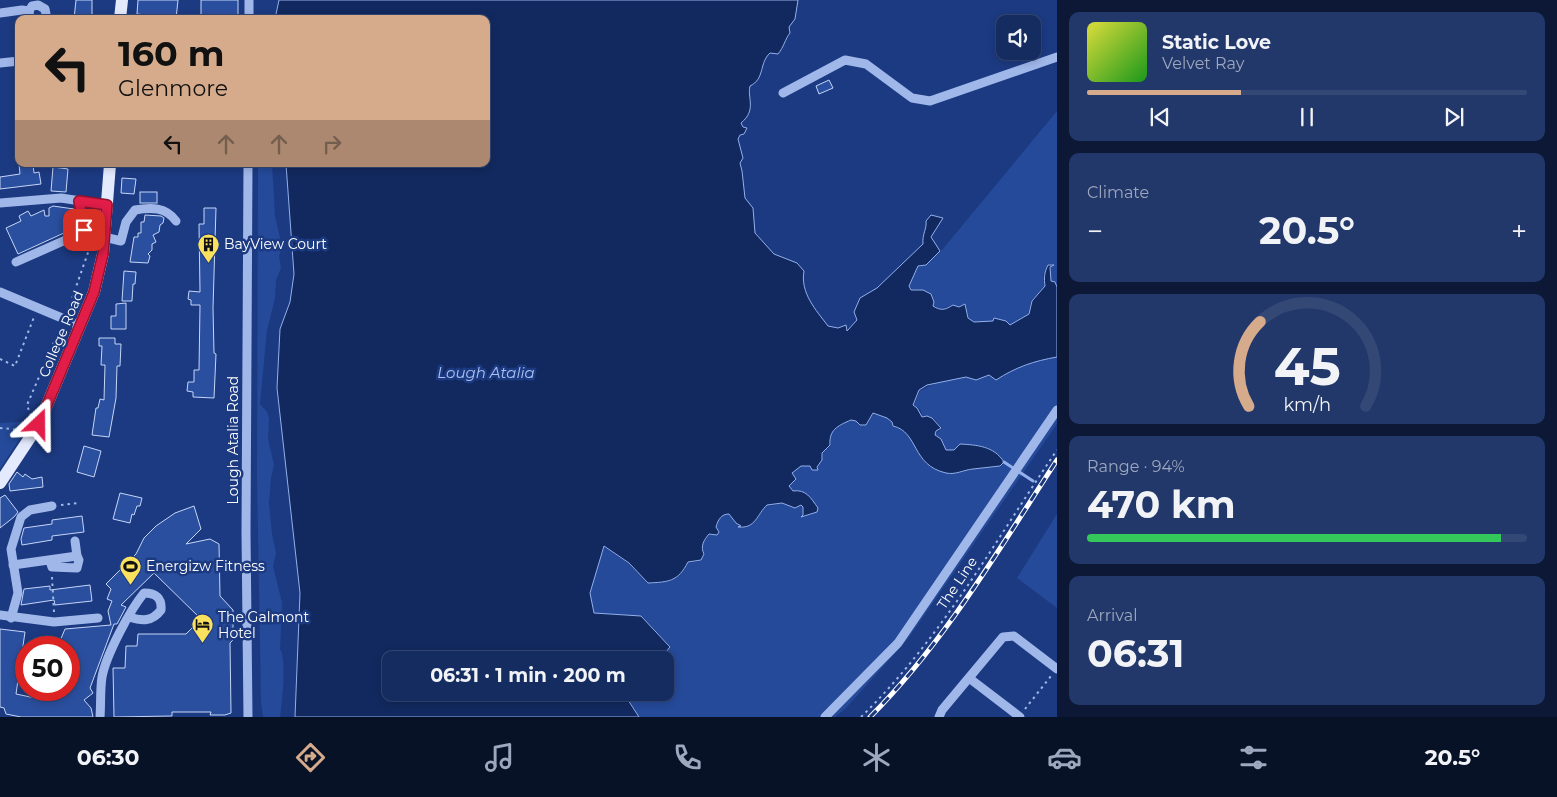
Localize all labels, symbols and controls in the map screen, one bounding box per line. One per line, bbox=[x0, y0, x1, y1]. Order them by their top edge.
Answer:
map controls bbox=[996, 15, 1041, 60]
button: sound bbox=[996, 15, 1041, 60]
text: Static Love bbox=[1162, 31, 1271, 54]
text: 160 m bbox=[118, 32, 224, 75]
icon: left bbox=[35, 35, 100, 100]
text: Velvet Ray bbox=[1162, 54, 1244, 73]
text: Glenmore bbox=[118, 75, 228, 102]
icon: previous bbox=[1146, 103, 1174, 131]
icon: pause bbox=[1293, 103, 1321, 131]
icon: next bbox=[1440, 103, 1468, 131]
icon: left bbox=[159, 130, 187, 158]
icon: ahead bbox=[212, 130, 240, 158]
icon: ahead bbox=[265, 130, 293, 158]
icon: right bbox=[318, 130, 346, 158]
text: Climate bbox=[1087, 183, 1149, 202]
text: 20.5° bbox=[1259, 207, 1355, 254]
pin bbox=[63, 209, 105, 251]
text: − bbox=[1087, 214, 1103, 248]
text: + bbox=[1511, 214, 1527, 248]
icon: arrive bbox=[70, 216, 98, 244]
building icon: BayView Court bbox=[196, 232, 220, 263]
place label: BayView Court bbox=[224, 235, 327, 253]
street label: College Road bbox=[35, 288, 87, 380]
text: 45 bbox=[1274, 335, 1340, 398]
water label: Lough Atalia bbox=[437, 363, 535, 382]
street label: Lough Atalia Road bbox=[224, 376, 242, 504]
text: km/h bbox=[1283, 394, 1331, 415]
position arrow bbox=[12, 397, 64, 449]
text: Range · 94% bbox=[1087, 457, 1185, 476]
text: 470 km bbox=[1087, 481, 1236, 528]
street label: The Line bbox=[933, 553, 981, 613]
sports icon: Energizw Fitness bbox=[118, 554, 142, 585]
place label: Energizw Fitness bbox=[146, 557, 265, 575]
text: Arrival bbox=[1087, 606, 1137, 625]
place label: The Galmont Hotel bbox=[218, 608, 310, 642]
hotel icon: The Galmont Hotel bbox=[190, 613, 214, 644]
text: 06:31 bbox=[1087, 630, 1184, 677]
speed limit sign: 50 bbox=[15, 636, 80, 701]
text: 06:31 · 1 min · 200 m bbox=[430, 664, 626, 687]
icon: directions bbox=[293, 740, 328, 775]
icon: music bbox=[482, 740, 517, 775]
icon: phone bbox=[670, 740, 705, 775]
icon: climate bbox=[859, 740, 894, 775]
icon: car bbox=[1047, 740, 1082, 775]
icon: filters bbox=[1236, 740, 1271, 775]
text: 06:30 bbox=[77, 744, 139, 771]
text: 20.5° bbox=[1425, 744, 1480, 771]

